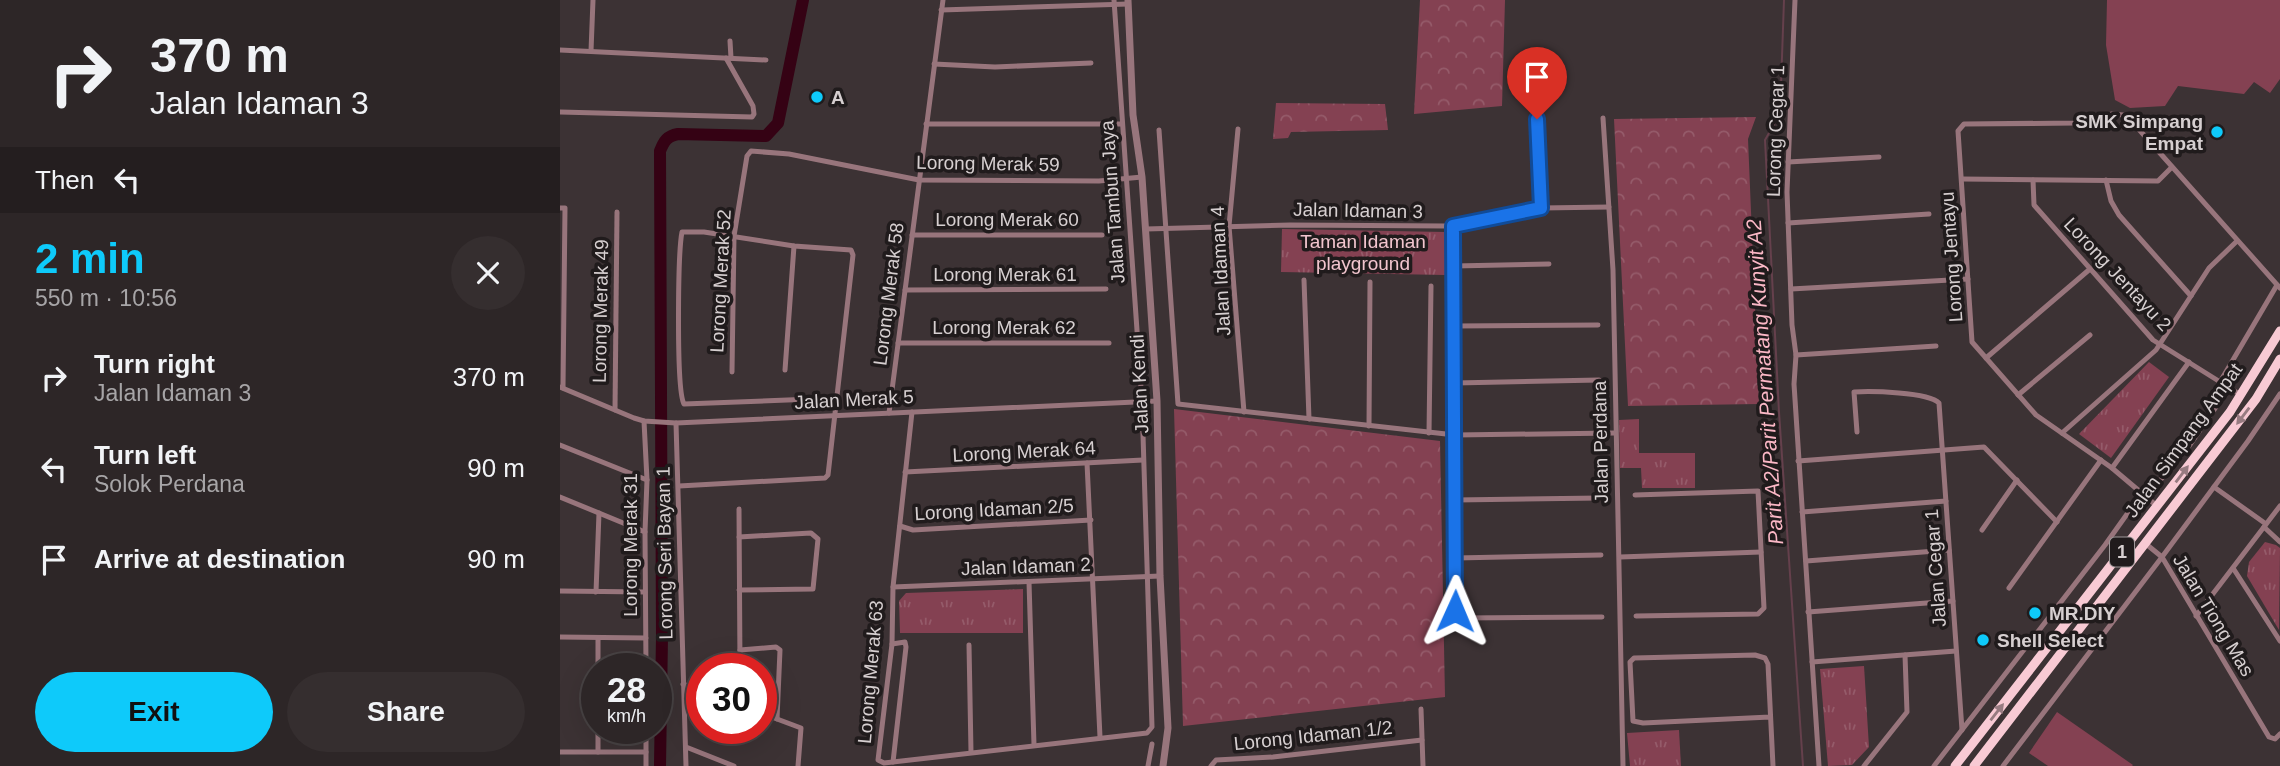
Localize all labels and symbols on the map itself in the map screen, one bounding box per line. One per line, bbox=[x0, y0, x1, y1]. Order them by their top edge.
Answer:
pin bbox=[1507, 47, 1567, 119]
street label: Lorong Cegar 1 bbox=[1763, 65, 1788, 197]
place label: A bbox=[831, 87, 845, 108]
marker: A bbox=[809, 89, 825, 105]
place label: SMK Simpang Empat bbox=[2075, 111, 2204, 154]
street label: Jalan Tambun Jaya bbox=[1096, 119, 1129, 284]
marker: SMK Simpang Empat bbox=[2209, 124, 2225, 140]
street label: Lorong Merak 59 bbox=[916, 152, 1060, 175]
street label: Lorong Jentayu bbox=[1936, 191, 1967, 323]
street label: Jalan Idaman 3 bbox=[1293, 199, 1423, 222]
street label: Jalan Idaman 4 bbox=[1207, 205, 1234, 336]
street label: Lorong Merak 52 bbox=[706, 209, 735, 353]
street label: Lorong Merak 60 bbox=[935, 209, 1079, 230]
street label: Lorong Jentayu 2 bbox=[2060, 213, 2175, 335]
water label: Parit A2/Parit Permatang Kunyit A2 bbox=[1742, 218, 1787, 546]
street label: Lorong Merak 58 bbox=[869, 221, 908, 367]
park label: Taman Idaman playground bbox=[1300, 231, 1426, 274]
street label: Lorong Merak 49 bbox=[589, 239, 612, 383]
street label: Lorong Merak 61 bbox=[933, 264, 1077, 285]
street label: Lorong Merak 62 bbox=[932, 317, 1076, 338]
street label: Jalan Kendi bbox=[1126, 334, 1153, 434]
street label: Jalan Simpang Ampat bbox=[2121, 359, 2247, 521]
street label: Jalan Perdana bbox=[1589, 380, 1612, 503]
street label: Jalan Merak 5 bbox=[794, 386, 914, 413]
one-way arrow bbox=[2236, 407, 2251, 425]
street label: Lorong Merak 64 bbox=[952, 437, 1097, 466]
street label: Lorong Seri Bayan 1 bbox=[652, 466, 677, 640]
one-way arrow bbox=[2174, 466, 2189, 484]
street label: Lorong Merak 31 bbox=[620, 473, 641, 617]
street label: Lorong Idaman 2/5 bbox=[914, 495, 1074, 524]
street label: Jalan Cegar 1 bbox=[1921, 508, 1950, 628]
road number: 1 bbox=[2110, 538, 2134, 566]
street label: Jalan Tiong Mas bbox=[2169, 551, 2258, 680]
street label: Jalan Idaman 2 bbox=[961, 554, 1091, 579]
position arrow bbox=[1418, 574, 1492, 648]
street label: Lorong Merak 63 bbox=[854, 600, 887, 745]
place label: MR.DIY bbox=[2049, 603, 2116, 624]
marker: MR.DIY bbox=[2027, 605, 2043, 621]
place label: Shell Select bbox=[1997, 630, 2104, 651]
marker: Shell Select bbox=[1975, 632, 1991, 648]
speed limit sign: 30 bbox=[686, 653, 777, 744]
one-way arrow bbox=[1989, 703, 2003, 721]
street label: Lorong Idaman 1/2 bbox=[1233, 717, 1393, 754]

